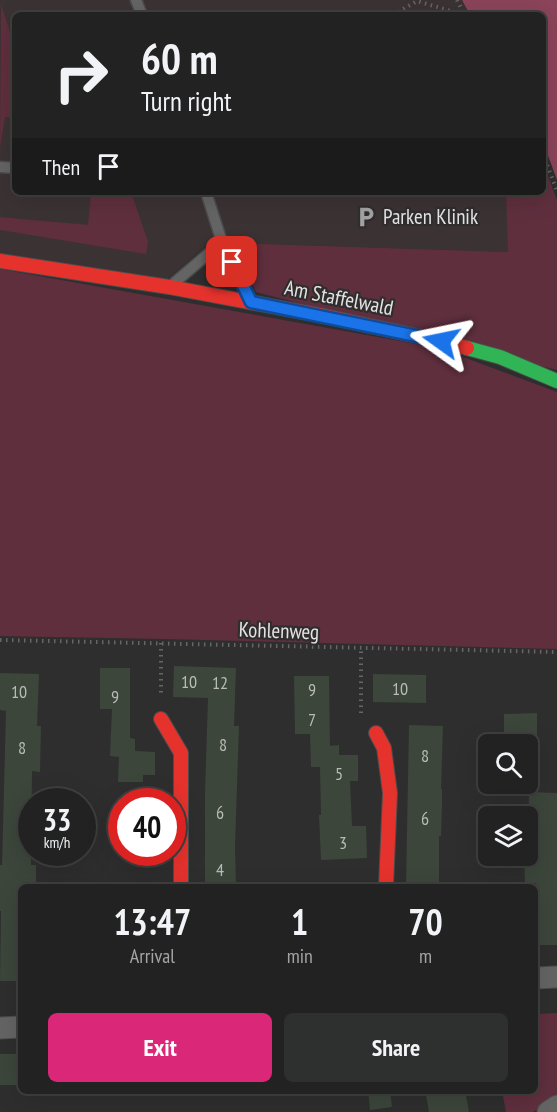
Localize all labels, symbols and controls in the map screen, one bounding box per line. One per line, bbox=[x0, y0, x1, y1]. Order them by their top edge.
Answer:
text: 60 m bbox=[141, 31, 218, 86]
icon: right bbox=[42, 36, 120, 114]
text: Turn right bbox=[141, 84, 232, 118]
icon: arrive bbox=[92, 150, 125, 183]
text: Then bbox=[42, 153, 80, 181]
place label: Parken Klinik bbox=[383, 203, 478, 230]
parking icon: Parken Klinik bbox=[354, 205, 378, 229]
pin bbox=[206, 236, 257, 287]
icon: arrive bbox=[215, 245, 248, 278]
street label: Am Staffelwald bbox=[282, 274, 396, 321]
position arrow bbox=[409, 309, 473, 373]
street label: Kohlenweg bbox=[238, 616, 320, 645]
house number: 10 bbox=[181, 670, 197, 693]
house number: 12 bbox=[212, 671, 228, 694]
house number: 10 bbox=[392, 677, 408, 700]
house number: 9 bbox=[308, 678, 316, 701]
house number: 10 bbox=[11, 680, 27, 703]
house number: 9 bbox=[111, 685, 119, 708]
house number: 7 bbox=[308, 708, 316, 731]
house number: 8 bbox=[219, 733, 227, 756]
map controls bbox=[478, 734, 538, 866]
button: search bbox=[478, 734, 538, 794]
house number: 8 bbox=[18, 736, 26, 759]
house number: 8 bbox=[421, 744, 429, 767]
house number: 5 bbox=[335, 762, 343, 785]
speed limit sign: 40 bbox=[108, 788, 186, 866]
text: 33 bbox=[43, 800, 71, 839]
house number: 6 bbox=[216, 801, 224, 824]
button: layers bbox=[478, 806, 538, 866]
house number: 6 bbox=[421, 807, 429, 830]
house number: 3 bbox=[339, 831, 347, 854]
text: km/h bbox=[44, 833, 70, 852]
house number: 4 bbox=[216, 858, 224, 881]
text: 13:47 bbox=[113, 898, 191, 945]
text: 1 bbox=[291, 898, 308, 945]
text: 70 bbox=[408, 898, 443, 945]
text: Arrival bbox=[130, 943, 175, 969]
text: min bbox=[287, 943, 313, 969]
text: m bbox=[419, 943, 432, 969]
button: Exit bbox=[48, 1013, 272, 1082]
button: Share bbox=[284, 1013, 508, 1082]

